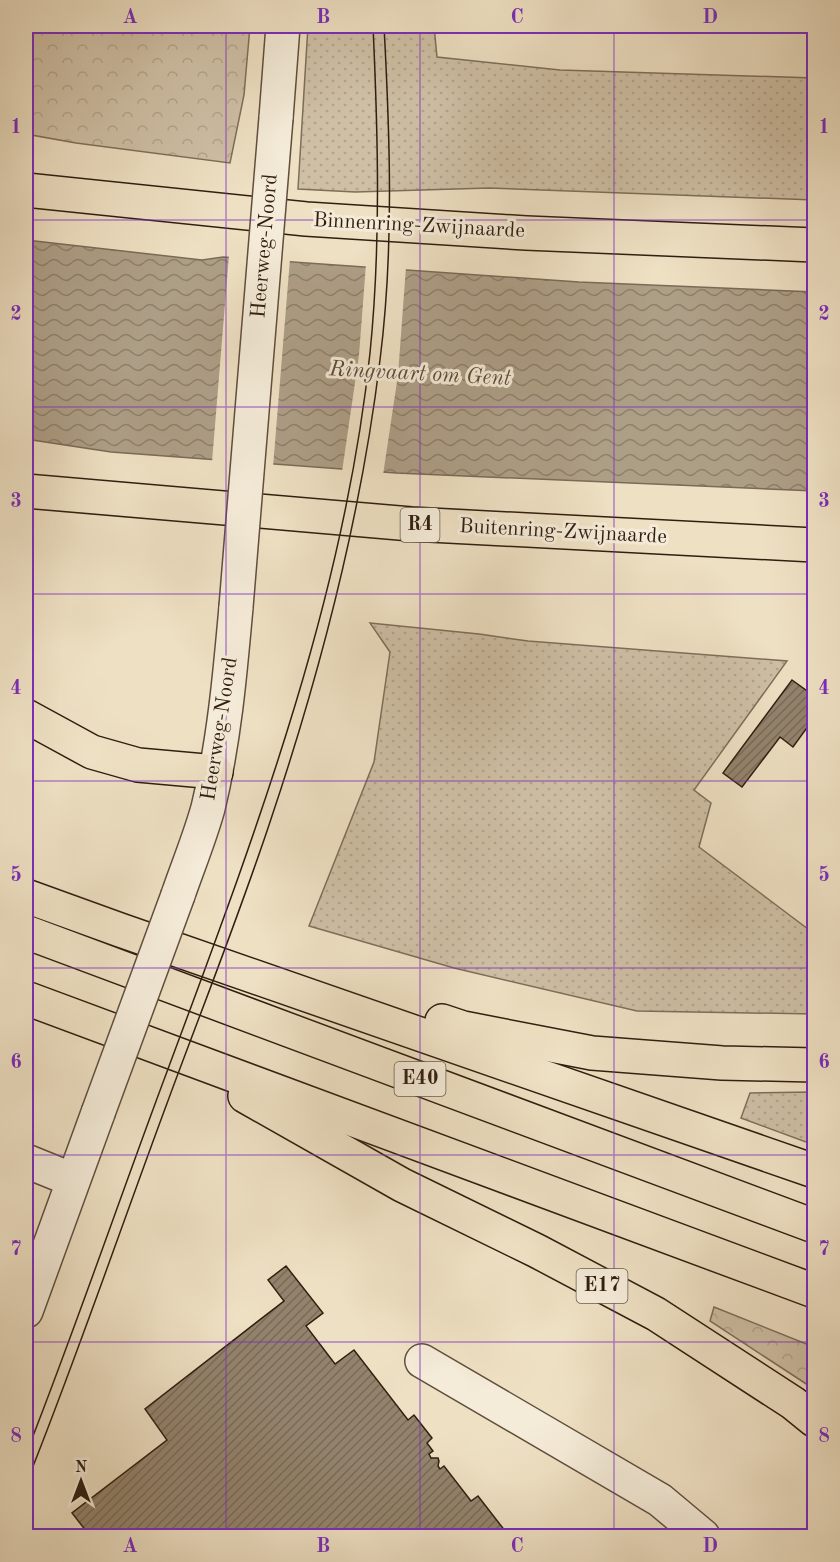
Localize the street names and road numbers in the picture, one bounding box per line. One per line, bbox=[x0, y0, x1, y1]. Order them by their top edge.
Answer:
street label: Heerweg-Noord bbox=[248, 173, 282, 319]
street label: Binnenring-Zwijnaarde bbox=[312, 210, 526, 242]
road number: R4 bbox=[400, 508, 440, 542]
street label: Buitenring-Zwijnaarde bbox=[459, 516, 667, 548]
street label: Heerweg-Noord bbox=[198, 656, 242, 802]
road number: E40 bbox=[394, 1062, 446, 1096]
road number: E17 bbox=[576, 1269, 628, 1303]

